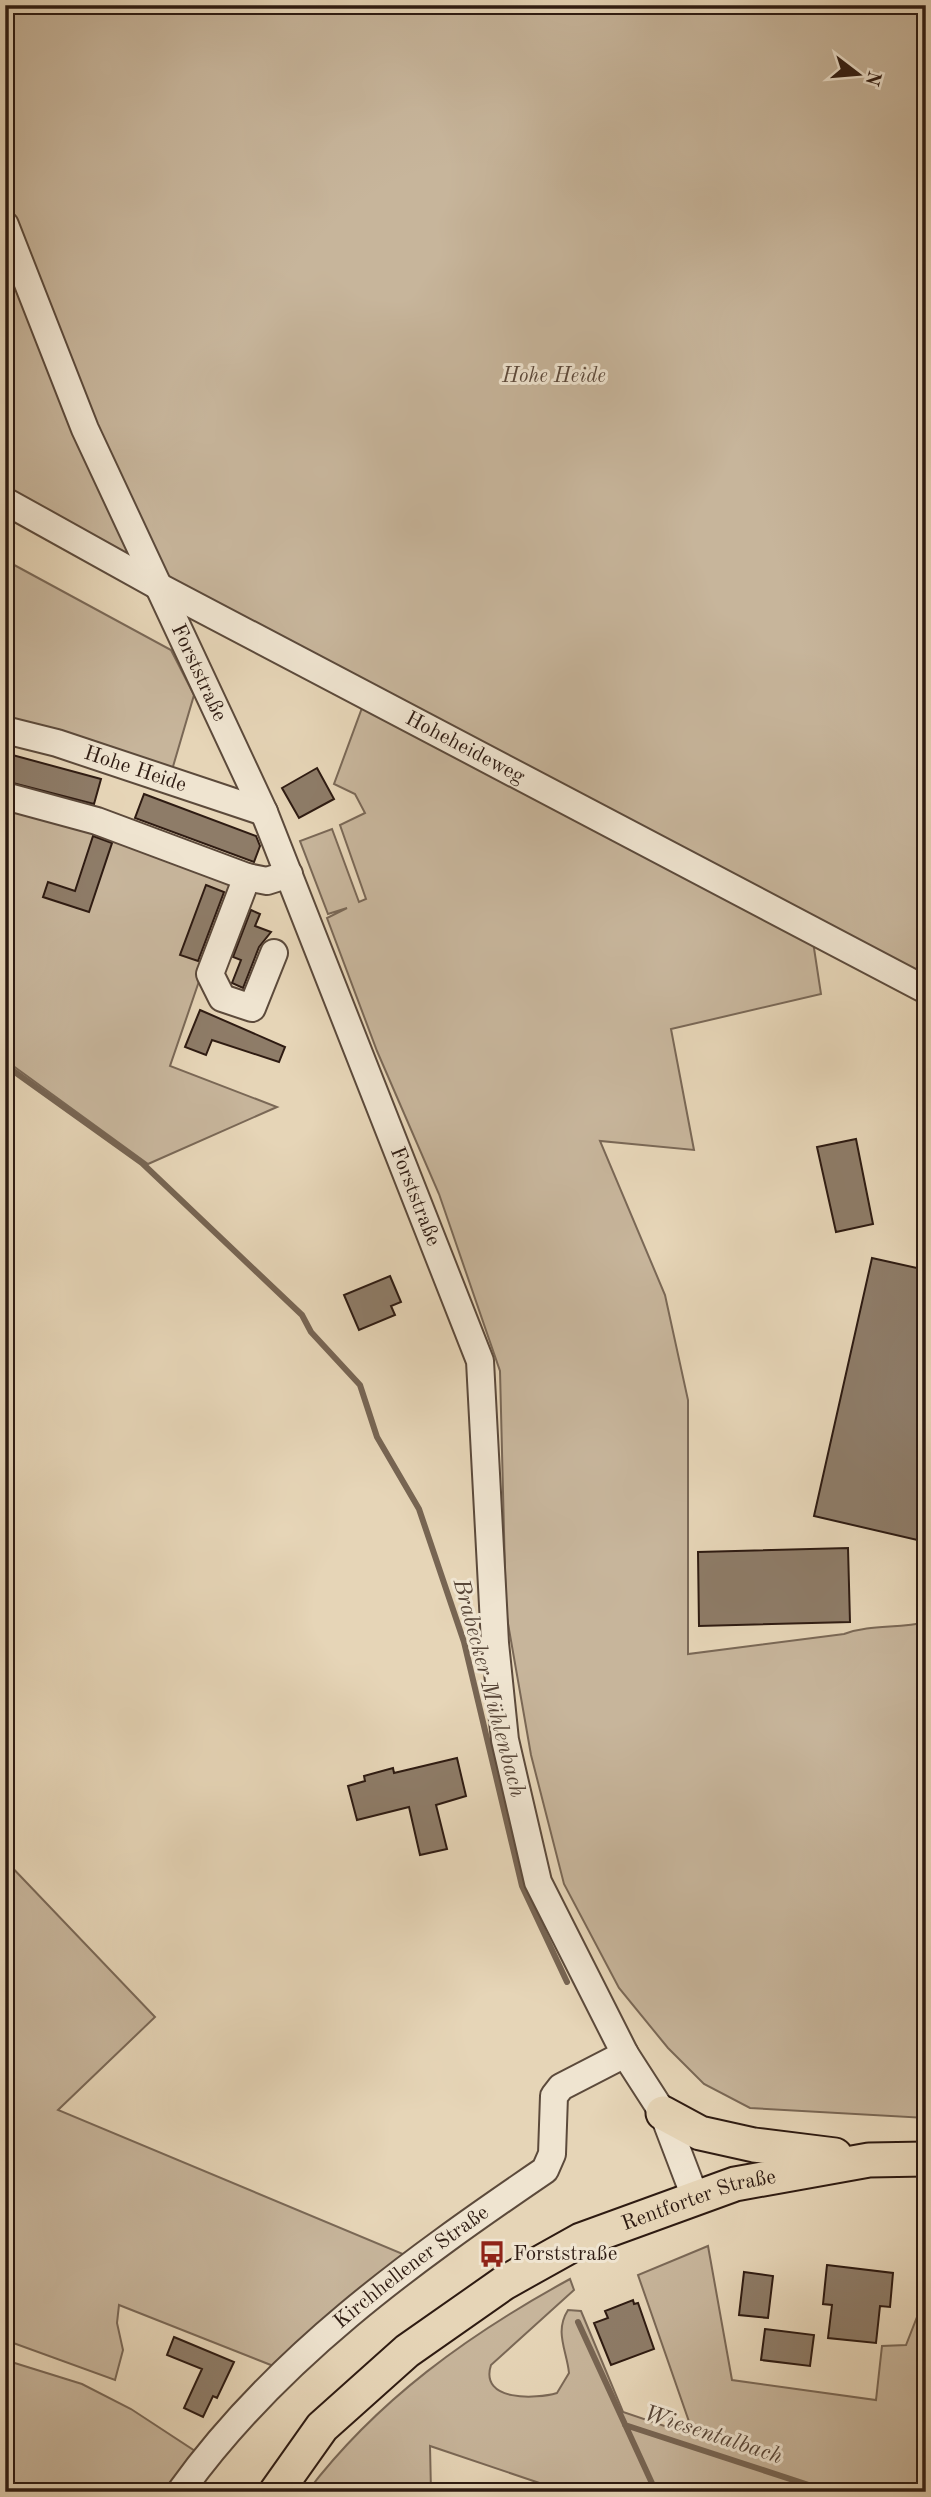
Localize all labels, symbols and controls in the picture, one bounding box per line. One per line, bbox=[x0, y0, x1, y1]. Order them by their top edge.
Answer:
north arrow bbox=[822, 38, 892, 108]
text: N bbox=[861, 68, 883, 88]
park label: Hohe Heide bbox=[501, 366, 606, 387]
street label: Forststraße bbox=[167, 621, 230, 724]
street label: Hoheheideweg bbox=[402, 708, 529, 788]
street label: Hohe Heide bbox=[81, 742, 189, 796]
street label: Forststraße bbox=[386, 1144, 444, 1249]
water label: Brabecker Mühlenbach bbox=[449, 1575, 529, 1800]
street label: Rentforter Straße bbox=[619, 2166, 778, 2235]
street label: Kirchhellener Straße bbox=[330, 2202, 493, 2333]
bus stop icon: Forststraße bbox=[477, 2239, 507, 2269]
place label: Forststraße bbox=[513, 2244, 617, 2265]
water label: Wiesentalbach bbox=[641, 2402, 786, 2468]

